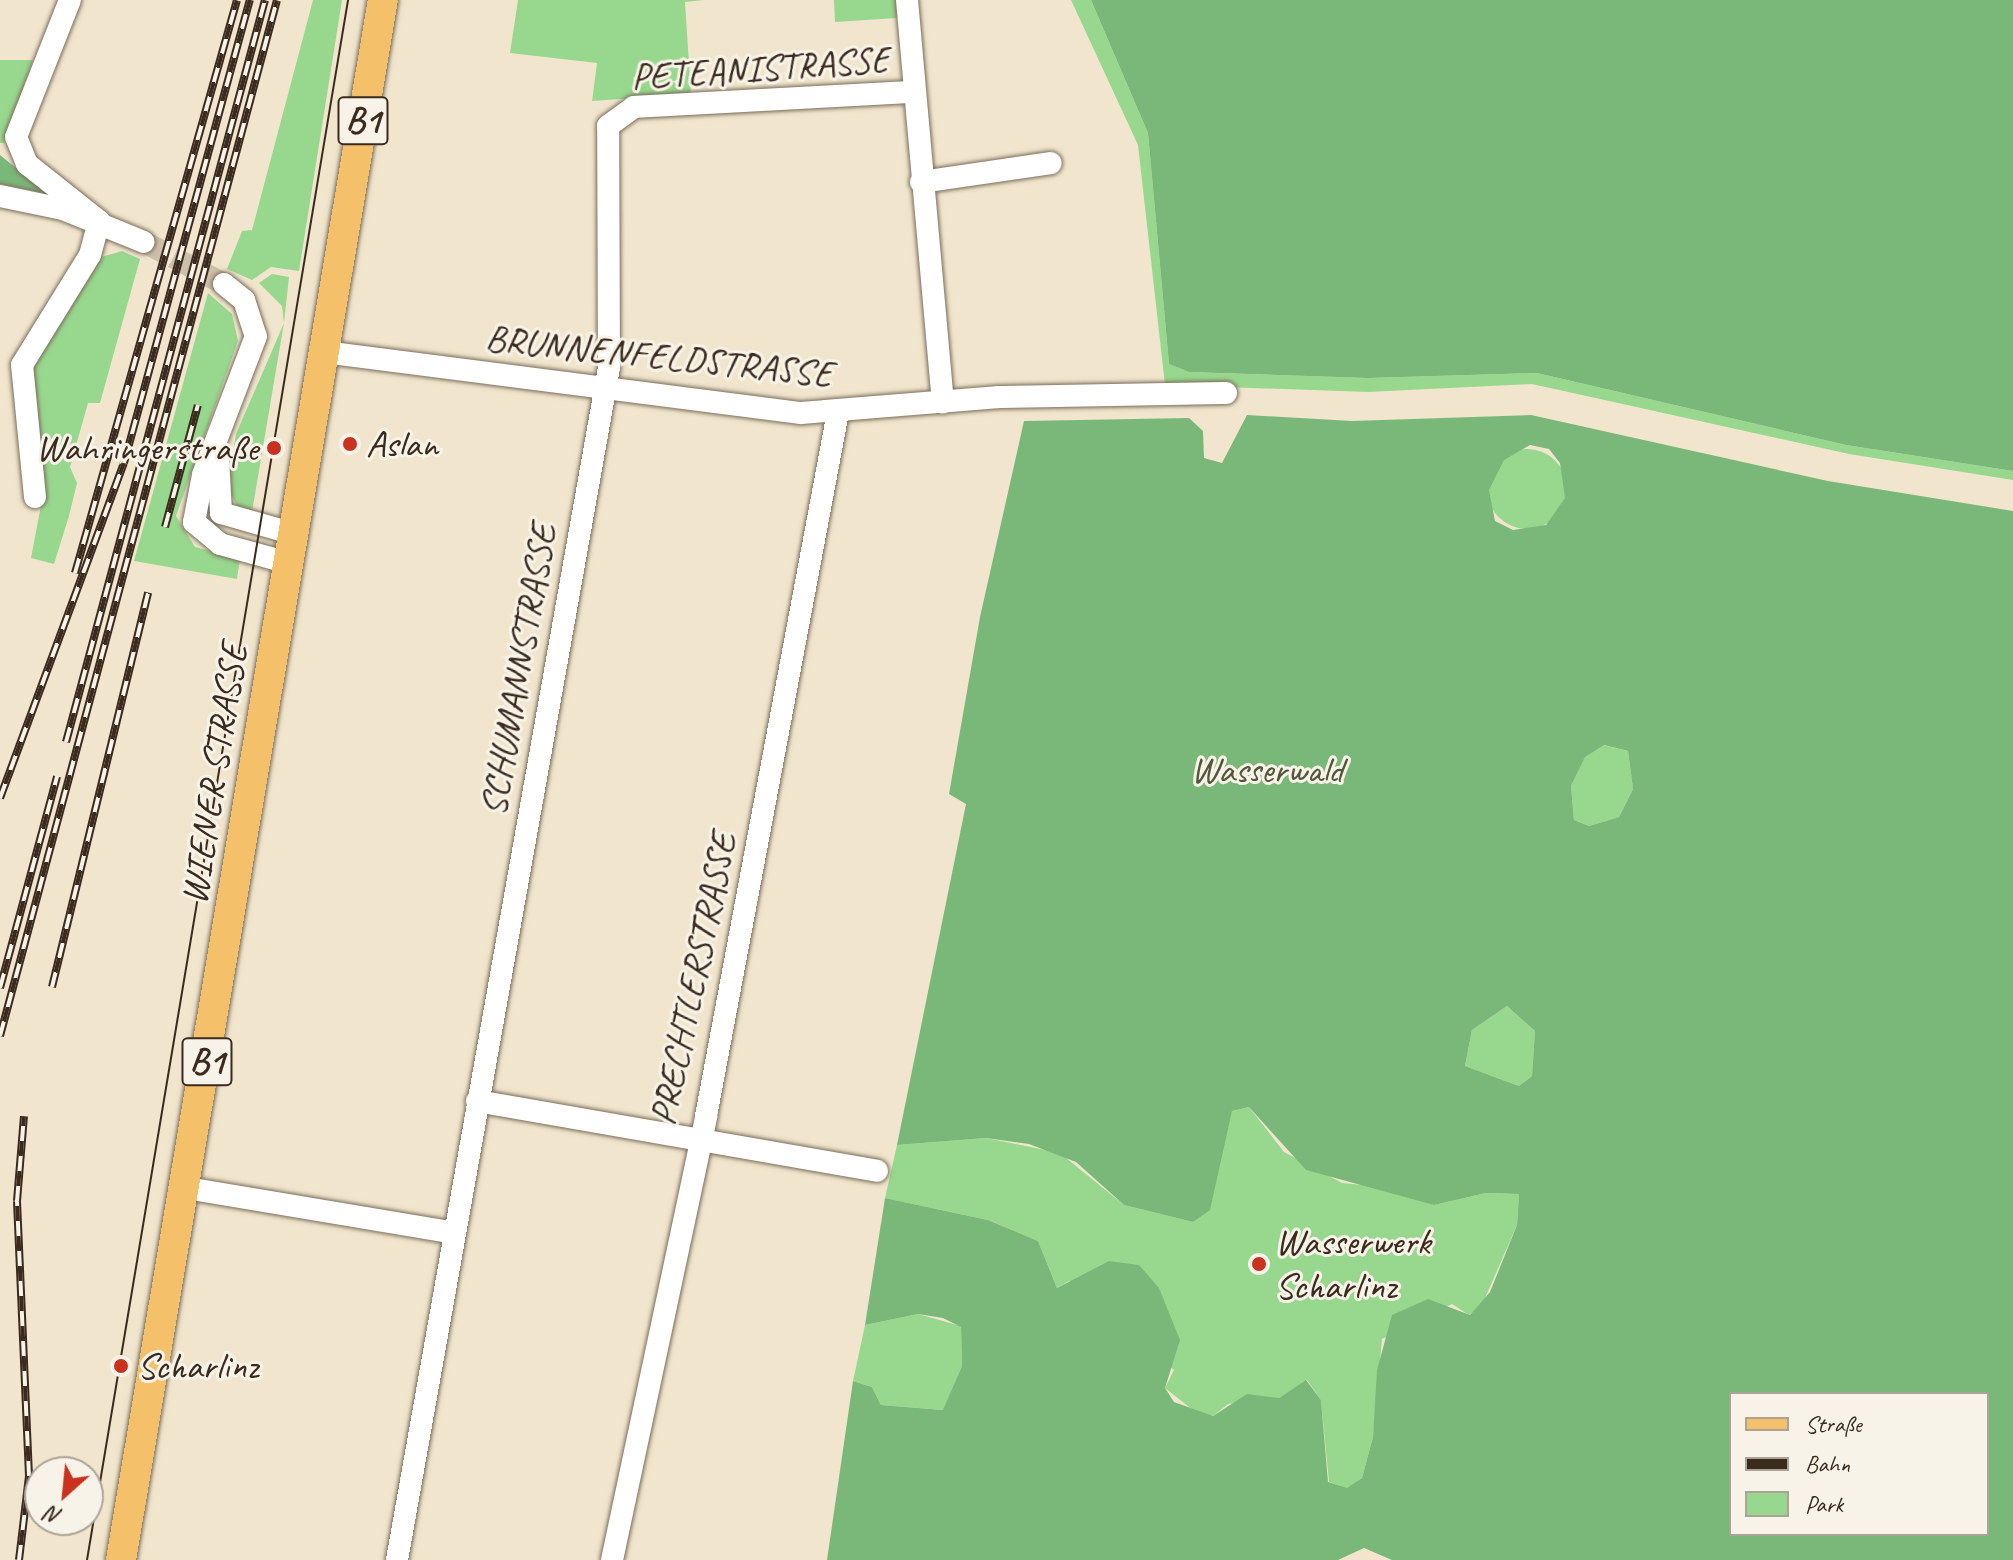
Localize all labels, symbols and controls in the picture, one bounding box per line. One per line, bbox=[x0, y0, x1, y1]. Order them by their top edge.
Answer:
street label: PETEANISTRASSE bbox=[630, 36, 890, 100]
road number: B1 bbox=[337, 89, 389, 153]
street label: BRUNNENFELDSTRASSE bbox=[483, 315, 835, 397]
place label: Aslan bbox=[366, 421, 438, 467]
place label: Wahringerstraße bbox=[36, 425, 258, 471]
marker: Aslan bbox=[341, 435, 359, 453]
marker: Wahringerstraße bbox=[265, 439, 283, 457]
street label: SCHUMANNSTRASSE bbox=[470, 521, 566, 819]
street label: WIENER STRASSE bbox=[171, 641, 257, 907]
park label: Wasserwald bbox=[1191, 747, 1343, 793]
street label: PRECHTLERSTRASSE bbox=[640, 829, 746, 1129]
road number: B1 bbox=[181, 1030, 233, 1094]
place label: Wasserwerk Scharlinz bbox=[1275, 1219, 1430, 1308]
marker: Wasserwerk Scharlinz bbox=[1250, 1255, 1268, 1273]
place label: Scharlinz bbox=[137, 1343, 258, 1389]
marker: Scharlinz bbox=[112, 1357, 130, 1375]
legend bbox=[1729, 1392, 1989, 1536]
text: Straße bbox=[1805, 1409, 1862, 1439]
text: Bahn bbox=[1805, 1449, 1850, 1479]
north arrow bbox=[24, 1456, 104, 1536]
text: Park bbox=[1805, 1489, 1843, 1519]
text: N bbox=[42, 1500, 66, 1531]

